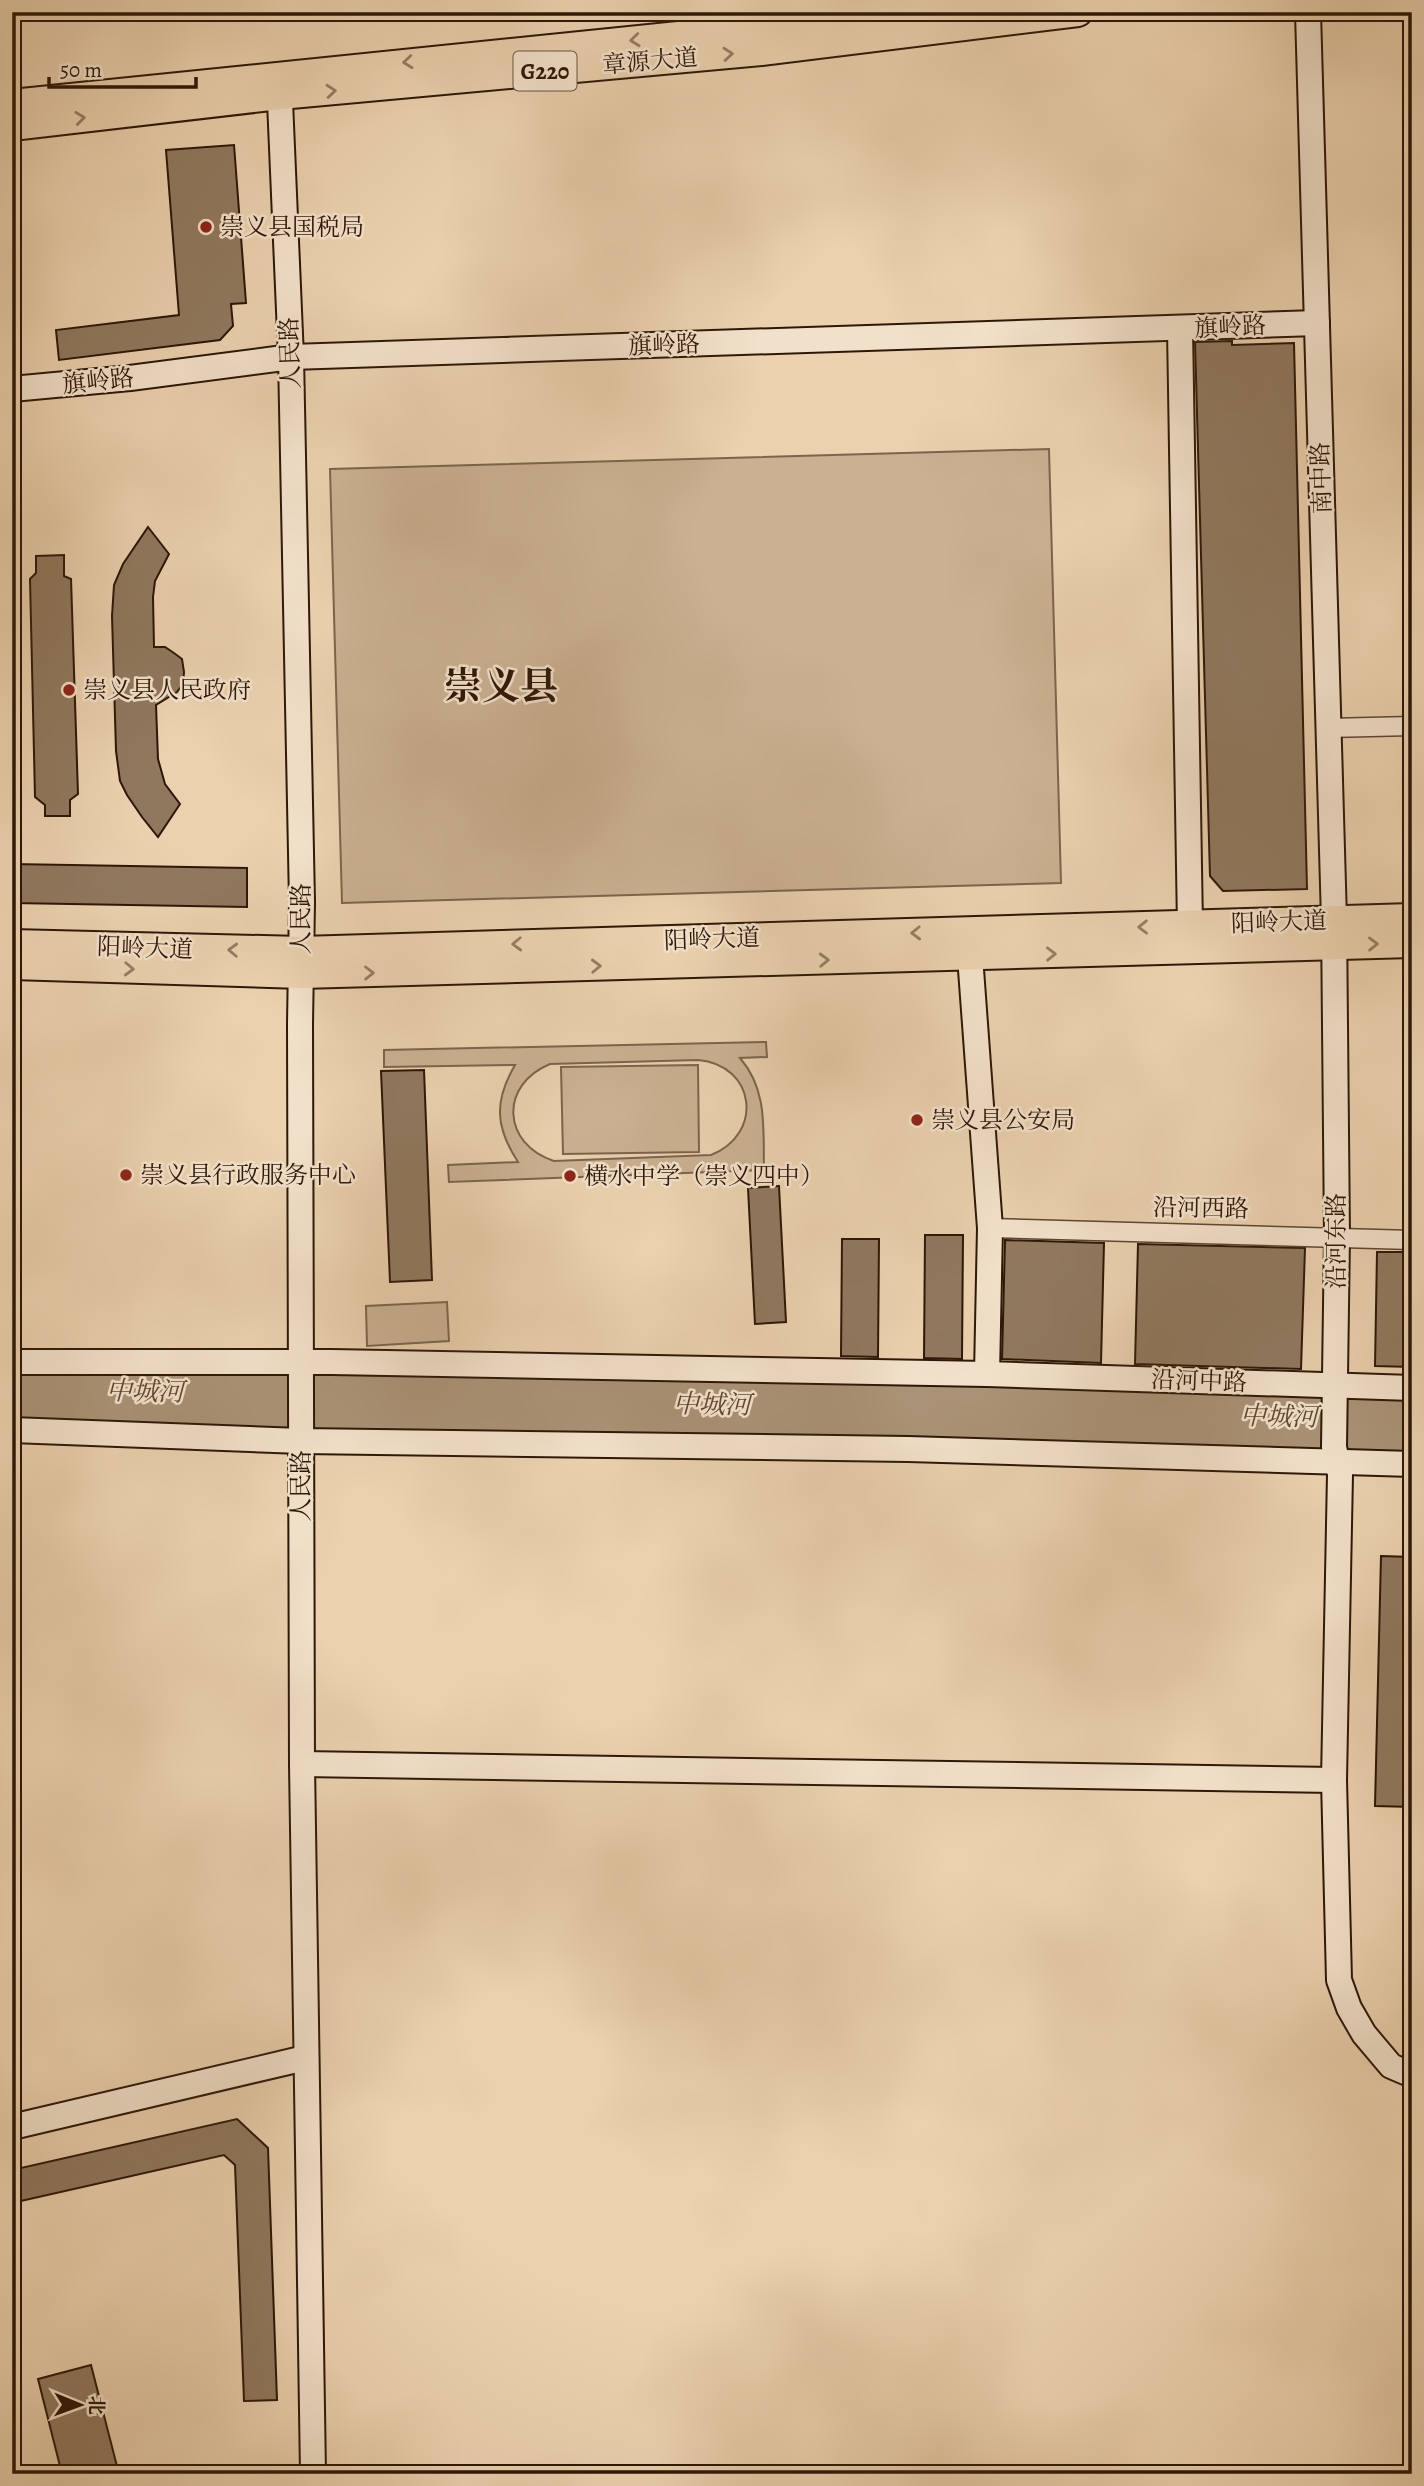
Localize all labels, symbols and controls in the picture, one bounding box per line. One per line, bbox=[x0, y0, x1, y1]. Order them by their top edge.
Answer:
one-way arrow bbox=[629, 32, 640, 47]
street label: 章源大道 bbox=[601, 41, 699, 81]
scale bar bbox=[49, 46, 196, 90]
one-way arrow bbox=[722, 46, 734, 61]
road number: G220 bbox=[514, 52, 576, 90]
one-way arrow bbox=[402, 55, 414, 70]
text: 50 m bbox=[60, 56, 102, 84]
one-way arrow bbox=[325, 83, 336, 98]
one-way arrow bbox=[74, 111, 86, 126]
place label: 崇义县国税局 bbox=[220, 211, 364, 243]
marker: 崇义县国税局 bbox=[198, 219, 214, 235]
street label: 旗岭路 bbox=[1193, 309, 1267, 345]
street label: 人民路 bbox=[273, 316, 307, 390]
street label: 旗岭路 bbox=[627, 328, 701, 362]
street label: 旗岭路 bbox=[61, 361, 135, 401]
street label: 南中路 bbox=[1304, 441, 1338, 515]
district label: 崇义县 bbox=[444, 660, 558, 712]
place label: 崇义县人民政府 bbox=[83, 674, 251, 706]
marker: 崇义县人民政府 bbox=[61, 682, 77, 698]
street label: 人民路 bbox=[285, 883, 317, 955]
street label: 阳岭大道 bbox=[1230, 904, 1328, 940]
one-way arrow bbox=[1137, 919, 1148, 935]
street label: 阳岭大道 bbox=[663, 921, 761, 957]
one-way arrow bbox=[910, 925, 921, 940]
street label: 阳岭大道 bbox=[96, 930, 194, 966]
one-way arrow bbox=[1368, 936, 1378, 952]
one-way arrow bbox=[511, 937, 522, 952]
one-way arrow bbox=[227, 943, 238, 958]
one-way arrow bbox=[1046, 946, 1057, 962]
one-way arrow bbox=[819, 953, 830, 968]
one-way arrow bbox=[591, 959, 602, 974]
one-way arrow bbox=[124, 962, 135, 977]
one-way arrow bbox=[364, 965, 375, 980]
place label: 崇义县公安局 bbox=[931, 1104, 1075, 1136]
marker: 崇义县公安局 bbox=[909, 1112, 925, 1128]
place label: 崇义县行政服务中心 bbox=[140, 1159, 356, 1191]
place label: 横水中学（崇义四中） bbox=[584, 1160, 824, 1192]
marker: 崇义县行政服务中心 bbox=[118, 1167, 134, 1183]
marker: 横水中学（崇义四中） bbox=[562, 1168, 578, 1184]
street label: 沿河西路 bbox=[1153, 1191, 1249, 1225]
street label: 沿河东路 bbox=[1320, 1193, 1352, 1289]
street label: 沿河中路 bbox=[1150, 1363, 1248, 1399]
water label: 中城河 bbox=[106, 1373, 188, 1410]
water label: 中城河 bbox=[673, 1386, 755, 1423]
water label: 中城河 bbox=[1240, 1398, 1322, 1435]
street label: 人民路 bbox=[285, 1450, 317, 1522]
north arrow bbox=[46, 2370, 116, 2440]
text: 北 bbox=[83, 2396, 109, 2415]

